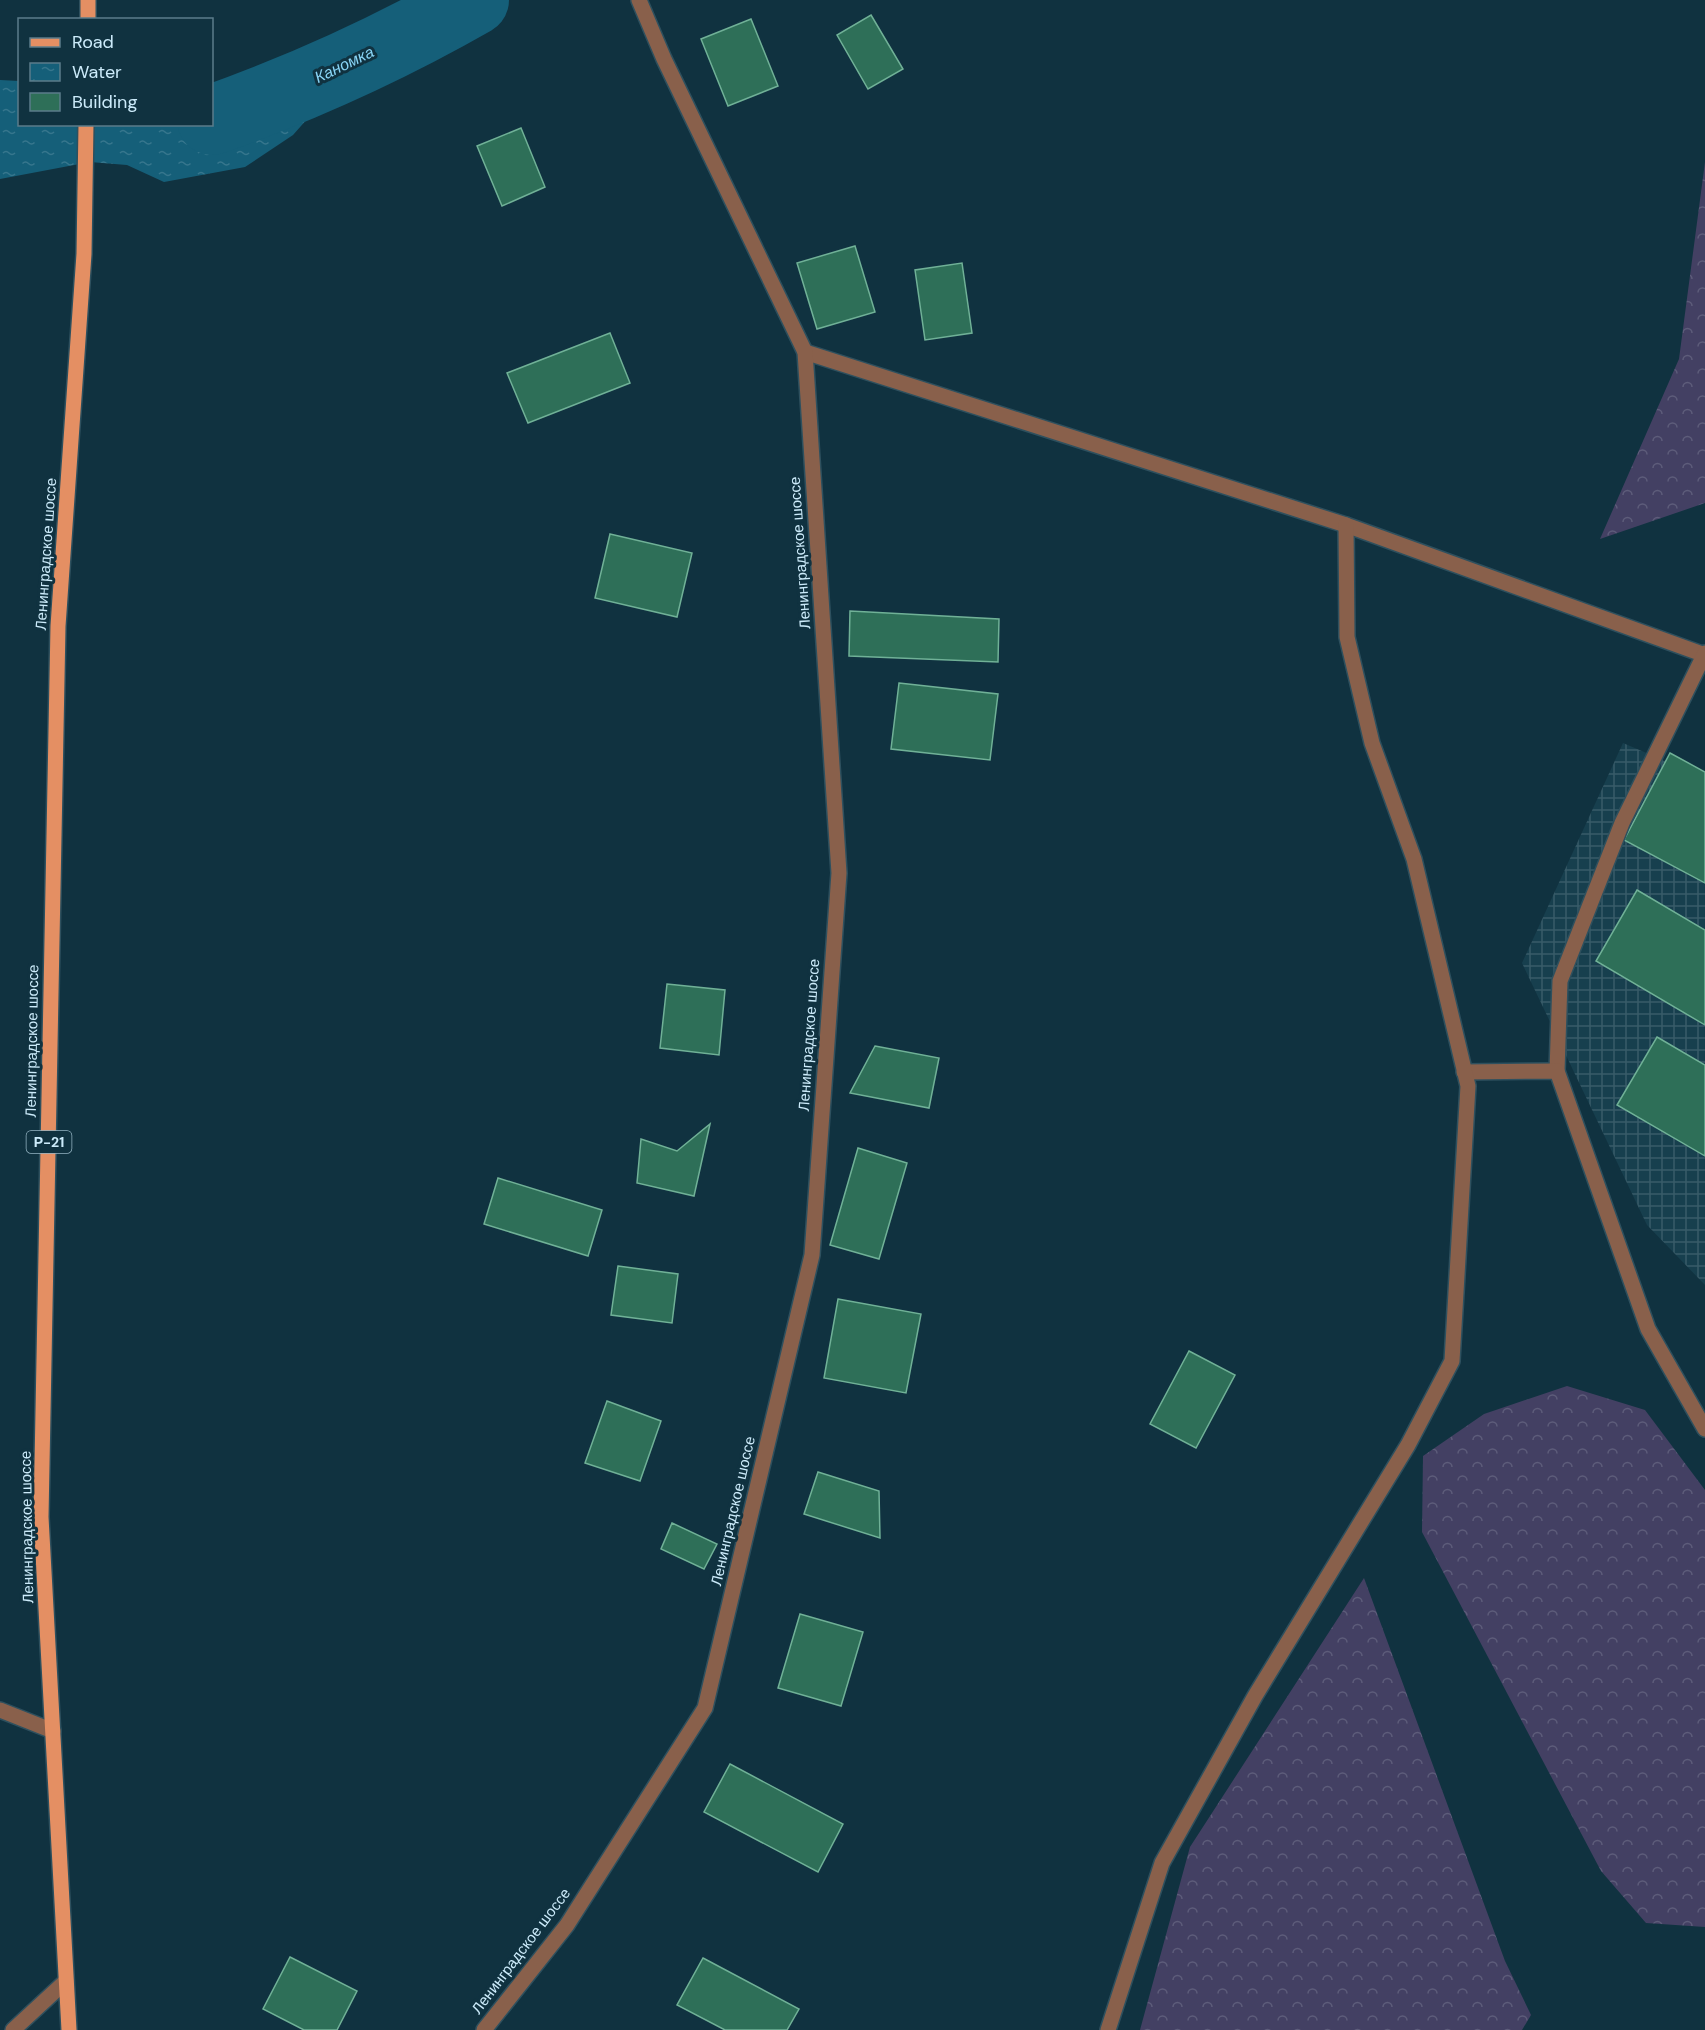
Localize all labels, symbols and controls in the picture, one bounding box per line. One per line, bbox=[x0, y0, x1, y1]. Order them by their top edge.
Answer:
legend bbox=[18, 18, 213, 126]
text: Road bbox=[72, 30, 114, 54]
water label: Каномка bbox=[311, 41, 377, 88]
text: Water bbox=[72, 60, 122, 84]
text: Building bbox=[72, 90, 137, 114]
street label: Ленинградское шоссе bbox=[785, 476, 815, 630]
street label: Ленинградское шоссе bbox=[31, 477, 61, 631]
street label: Ленинградское шоссе bbox=[794, 958, 824, 1112]
street label: Ленинградское шоссе bbox=[21, 965, 43, 1117]
road number: Р-21 bbox=[26, 1131, 72, 1153]
street label: Ленинградское шоссе bbox=[706, 1434, 760, 1588]
street label: Ленинградское шоссе bbox=[16, 1451, 38, 1603]
street label: Ленинградское шоссе bbox=[467, 1884, 575, 2018]

